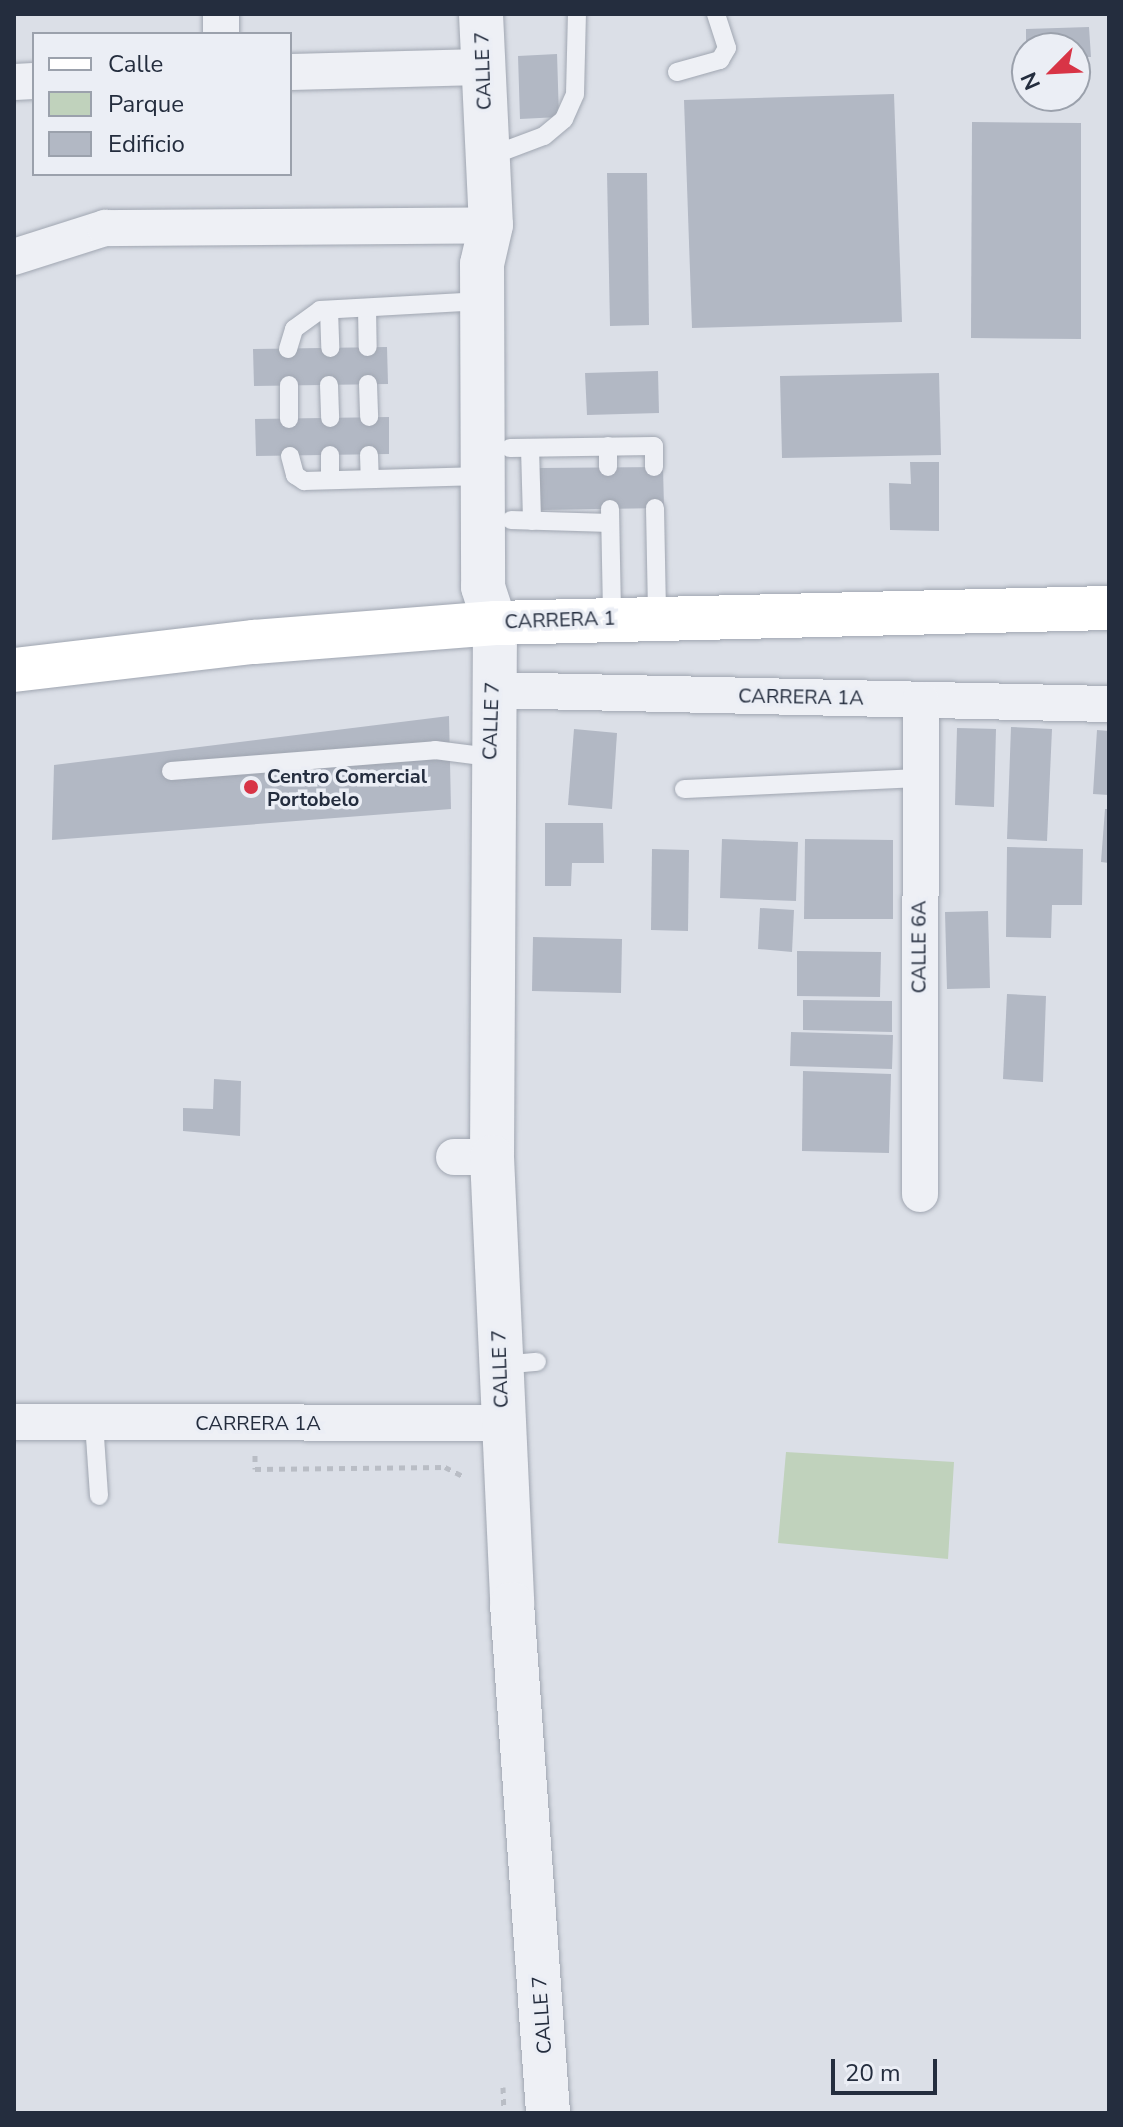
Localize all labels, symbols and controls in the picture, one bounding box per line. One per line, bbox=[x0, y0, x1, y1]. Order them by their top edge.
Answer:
legend bbox=[32, 32, 292, 176]
street label: CALLE 7 bbox=[470, 32, 496, 110]
north arrow bbox=[1011, 32, 1091, 112]
text: Calle bbox=[108, 48, 163, 80]
text: N bbox=[1014, 67, 1048, 95]
text: Parque bbox=[108, 88, 184, 120]
text: Edificio bbox=[108, 128, 185, 160]
street label: CARRERA 1 bbox=[504, 606, 616, 634]
street label: CALLE 7 bbox=[478, 682, 504, 760]
street label: CARRERA 1A bbox=[738, 684, 864, 710]
place label: Centro Comercial Portobelo bbox=[267, 764, 427, 811]
marker: Centro Comercial Portobelo bbox=[242, 778, 260, 796]
street label: CALLE 6A bbox=[907, 901, 931, 993]
street label: CALLE 7 bbox=[487, 1330, 513, 1408]
street label: CARRERA 1A bbox=[195, 1411, 321, 1435]
street label: CALLE 7 bbox=[527, 1975, 557, 2055]
scale bar bbox=[835, 2043, 941, 2093]
text: 20 m bbox=[845, 2057, 901, 2089]

